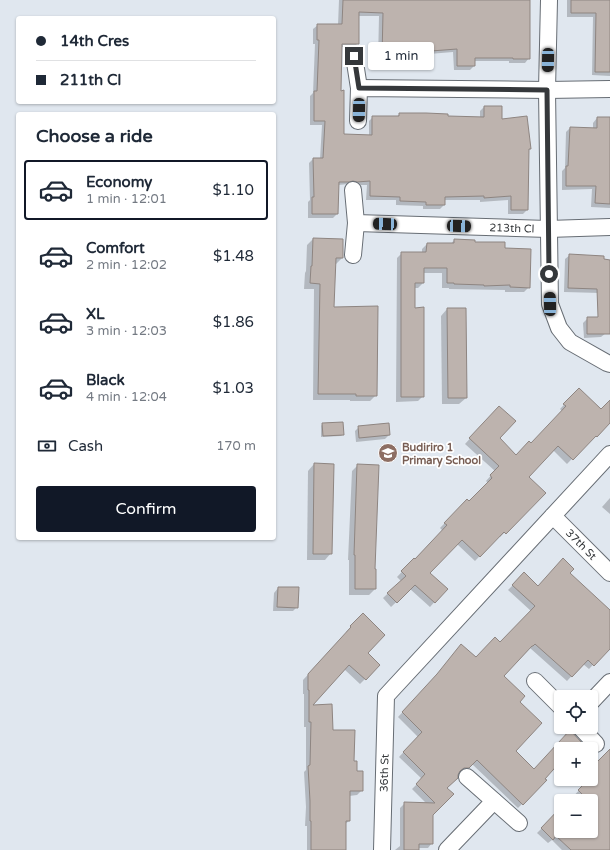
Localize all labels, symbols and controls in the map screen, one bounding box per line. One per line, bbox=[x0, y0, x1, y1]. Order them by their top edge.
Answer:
text: 14th Cres bbox=[60, 32, 129, 50]
callout: 1 min bbox=[368, 42, 434, 70]
route end bbox=[345, 47, 363, 65]
text: 1 min bbox=[384, 48, 418, 64]
car bbox=[542, 48, 554, 72]
text: 211th Cl bbox=[60, 71, 121, 89]
car bbox=[353, 98, 365, 122]
text: Choose a ride bbox=[36, 125, 153, 147]
icon: car bbox=[38, 172, 74, 208]
text: Economy bbox=[86, 173, 152, 191]
text: $1.10 bbox=[213, 181, 254, 199]
text: 1 min · 12:01 bbox=[86, 191, 167, 207]
car bbox=[373, 218, 397, 230]
car bbox=[447, 220, 471, 232]
street label: 213th Cl bbox=[489, 221, 534, 235]
icon: car bbox=[38, 238, 74, 274]
text: Comfort bbox=[86, 239, 145, 257]
text: $1.48 bbox=[213, 247, 254, 265]
text: 2 min · 12:02 bbox=[86, 257, 167, 273]
route start bbox=[540, 265, 558, 283]
car bbox=[544, 292, 556, 316]
icon: car bbox=[38, 304, 74, 340]
text: XL bbox=[86, 305, 105, 323]
text: $1.86 bbox=[213, 313, 254, 331]
text: 3 min · 12:03 bbox=[86, 323, 167, 339]
icon: car bbox=[38, 370, 74, 406]
text: Black bbox=[86, 371, 125, 389]
text: $1.03 bbox=[213, 379, 254, 397]
text: 4 min · 12:04 bbox=[86, 389, 167, 405]
icon: cash bbox=[36, 435, 58, 457]
text: Cash bbox=[68, 437, 103, 455]
text: 170 m bbox=[216, 438, 256, 454]
place label: Budiriro 1 Primary School bbox=[402, 441, 481, 468]
school or university icon: Budiriro 1 Primary School bbox=[377, 442, 399, 464]
button: Confirm bbox=[36, 486, 256, 532]
street label: 37th St bbox=[563, 526, 599, 562]
map controls bbox=[554, 690, 598, 838]
button: locate bbox=[554, 690, 598, 734]
button: + bbox=[554, 742, 598, 786]
street label: 36th St bbox=[377, 754, 391, 792]
button: − bbox=[554, 794, 598, 838]

